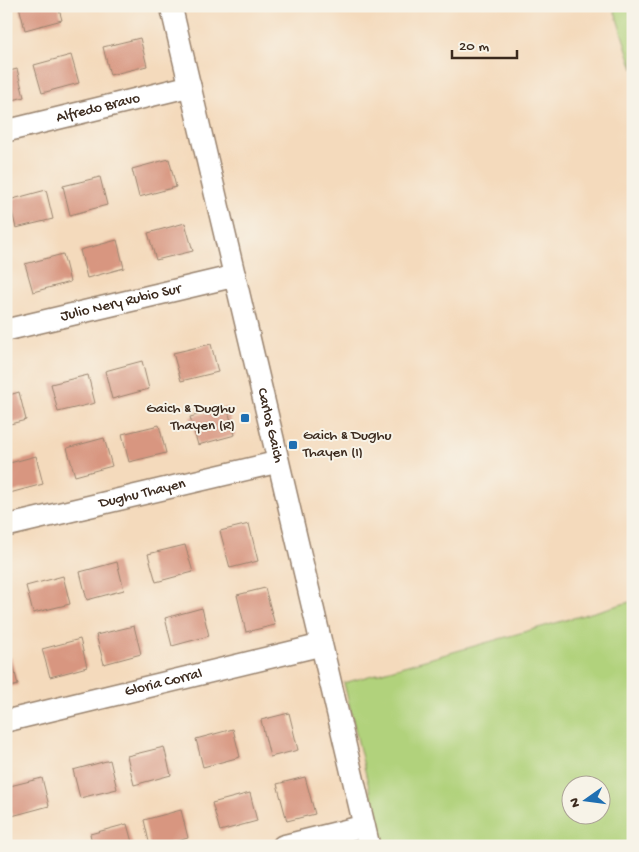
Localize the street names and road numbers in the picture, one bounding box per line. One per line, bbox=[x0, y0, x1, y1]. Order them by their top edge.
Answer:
street label: Alfredo Bravo bbox=[55, 89, 142, 127]
street label: Julio Nery Rubio Sur bbox=[59, 280, 185, 326]
street label: Carlos Gaich bbox=[252, 386, 287, 465]
street label: Dughu Thayen bbox=[96, 475, 187, 513]
street label: Gloria Corral bbox=[123, 665, 204, 701]

